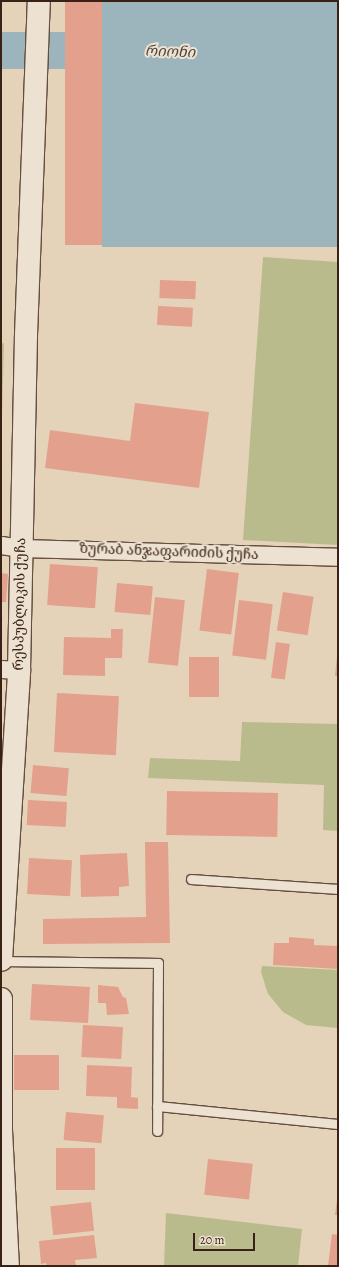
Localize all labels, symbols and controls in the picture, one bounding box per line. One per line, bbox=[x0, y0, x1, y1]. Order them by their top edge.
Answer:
water label: რიონი bbox=[145, 42, 195, 62]
street label: რესპუბლიკის ქუჩა bbox=[10, 537, 30, 671]
street label: ზურაბ ანჯაფარიძის ქუჩა bbox=[79, 540, 259, 564]
scale bar bbox=[195, 1225, 257, 1251]
text: 20 m bbox=[200, 1232, 224, 1248]

